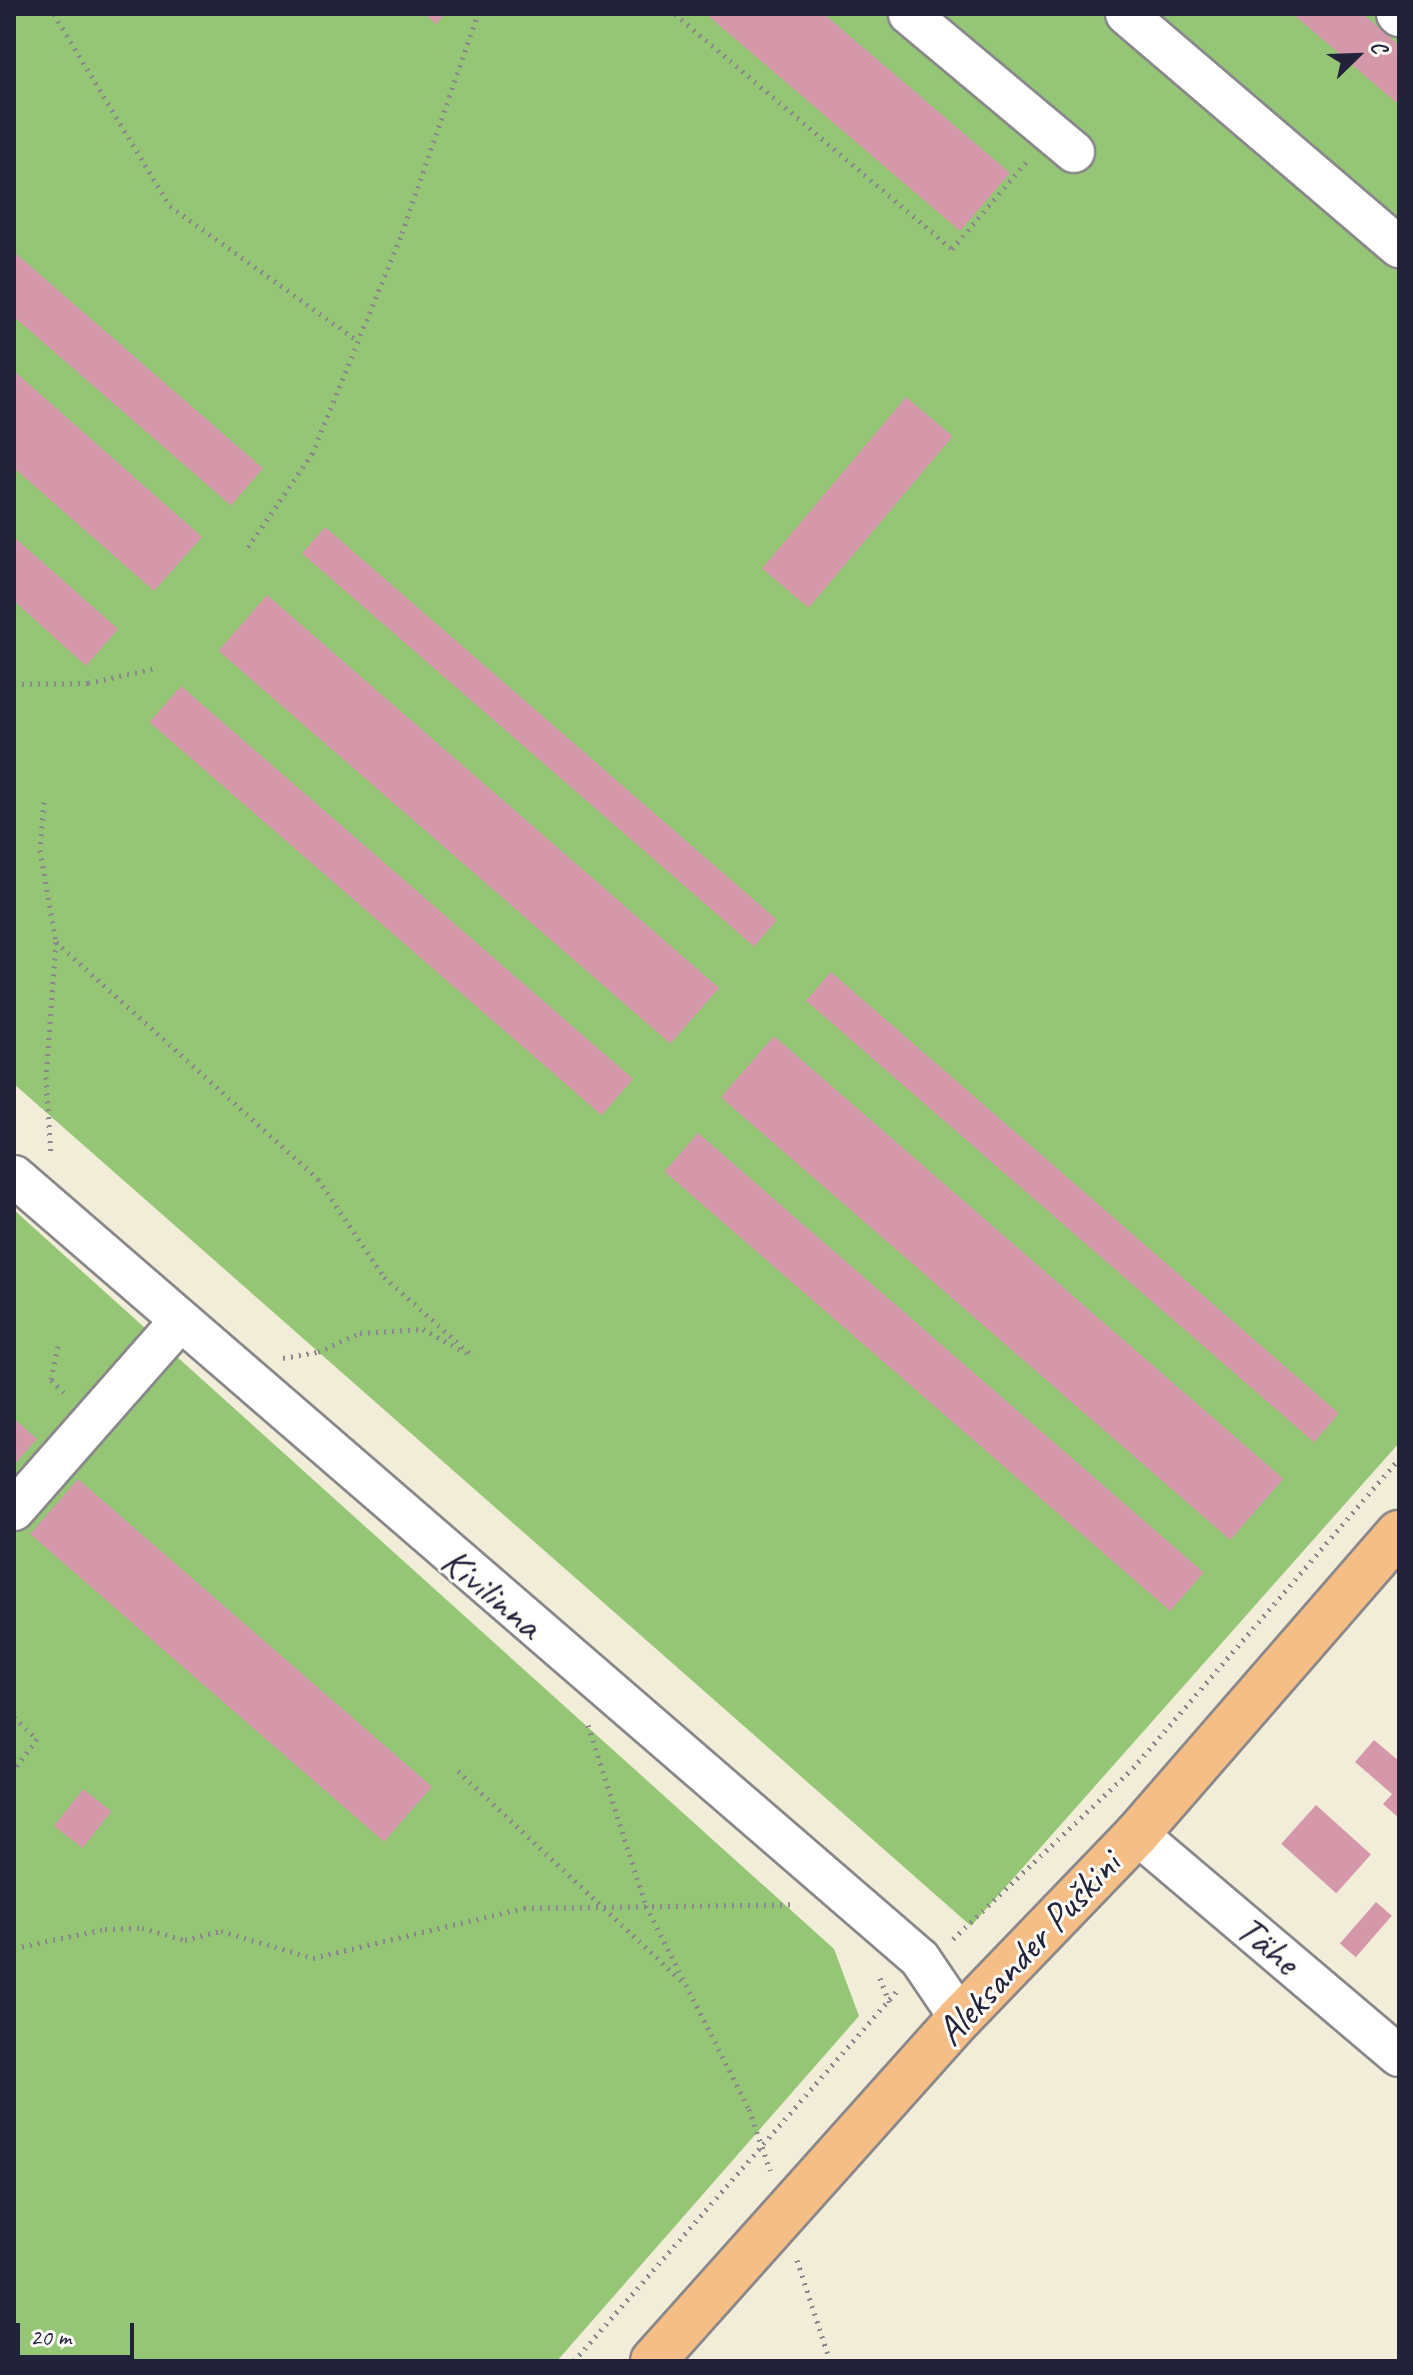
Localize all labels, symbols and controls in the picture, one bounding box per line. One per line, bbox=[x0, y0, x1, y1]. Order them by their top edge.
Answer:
north arrow bbox=[1317, 16, 1397, 96]
text: С bbox=[1364, 36, 1394, 57]
street label: Kivilinna bbox=[432, 1537, 552, 1649]
street label: Aleksander Puškini bbox=[926, 1841, 1130, 2055]
street label: Tähe bbox=[1227, 1905, 1309, 1985]
scale bar bbox=[20, 2307, 138, 2357]
text: 20 m bbox=[30, 2322, 71, 2352]

